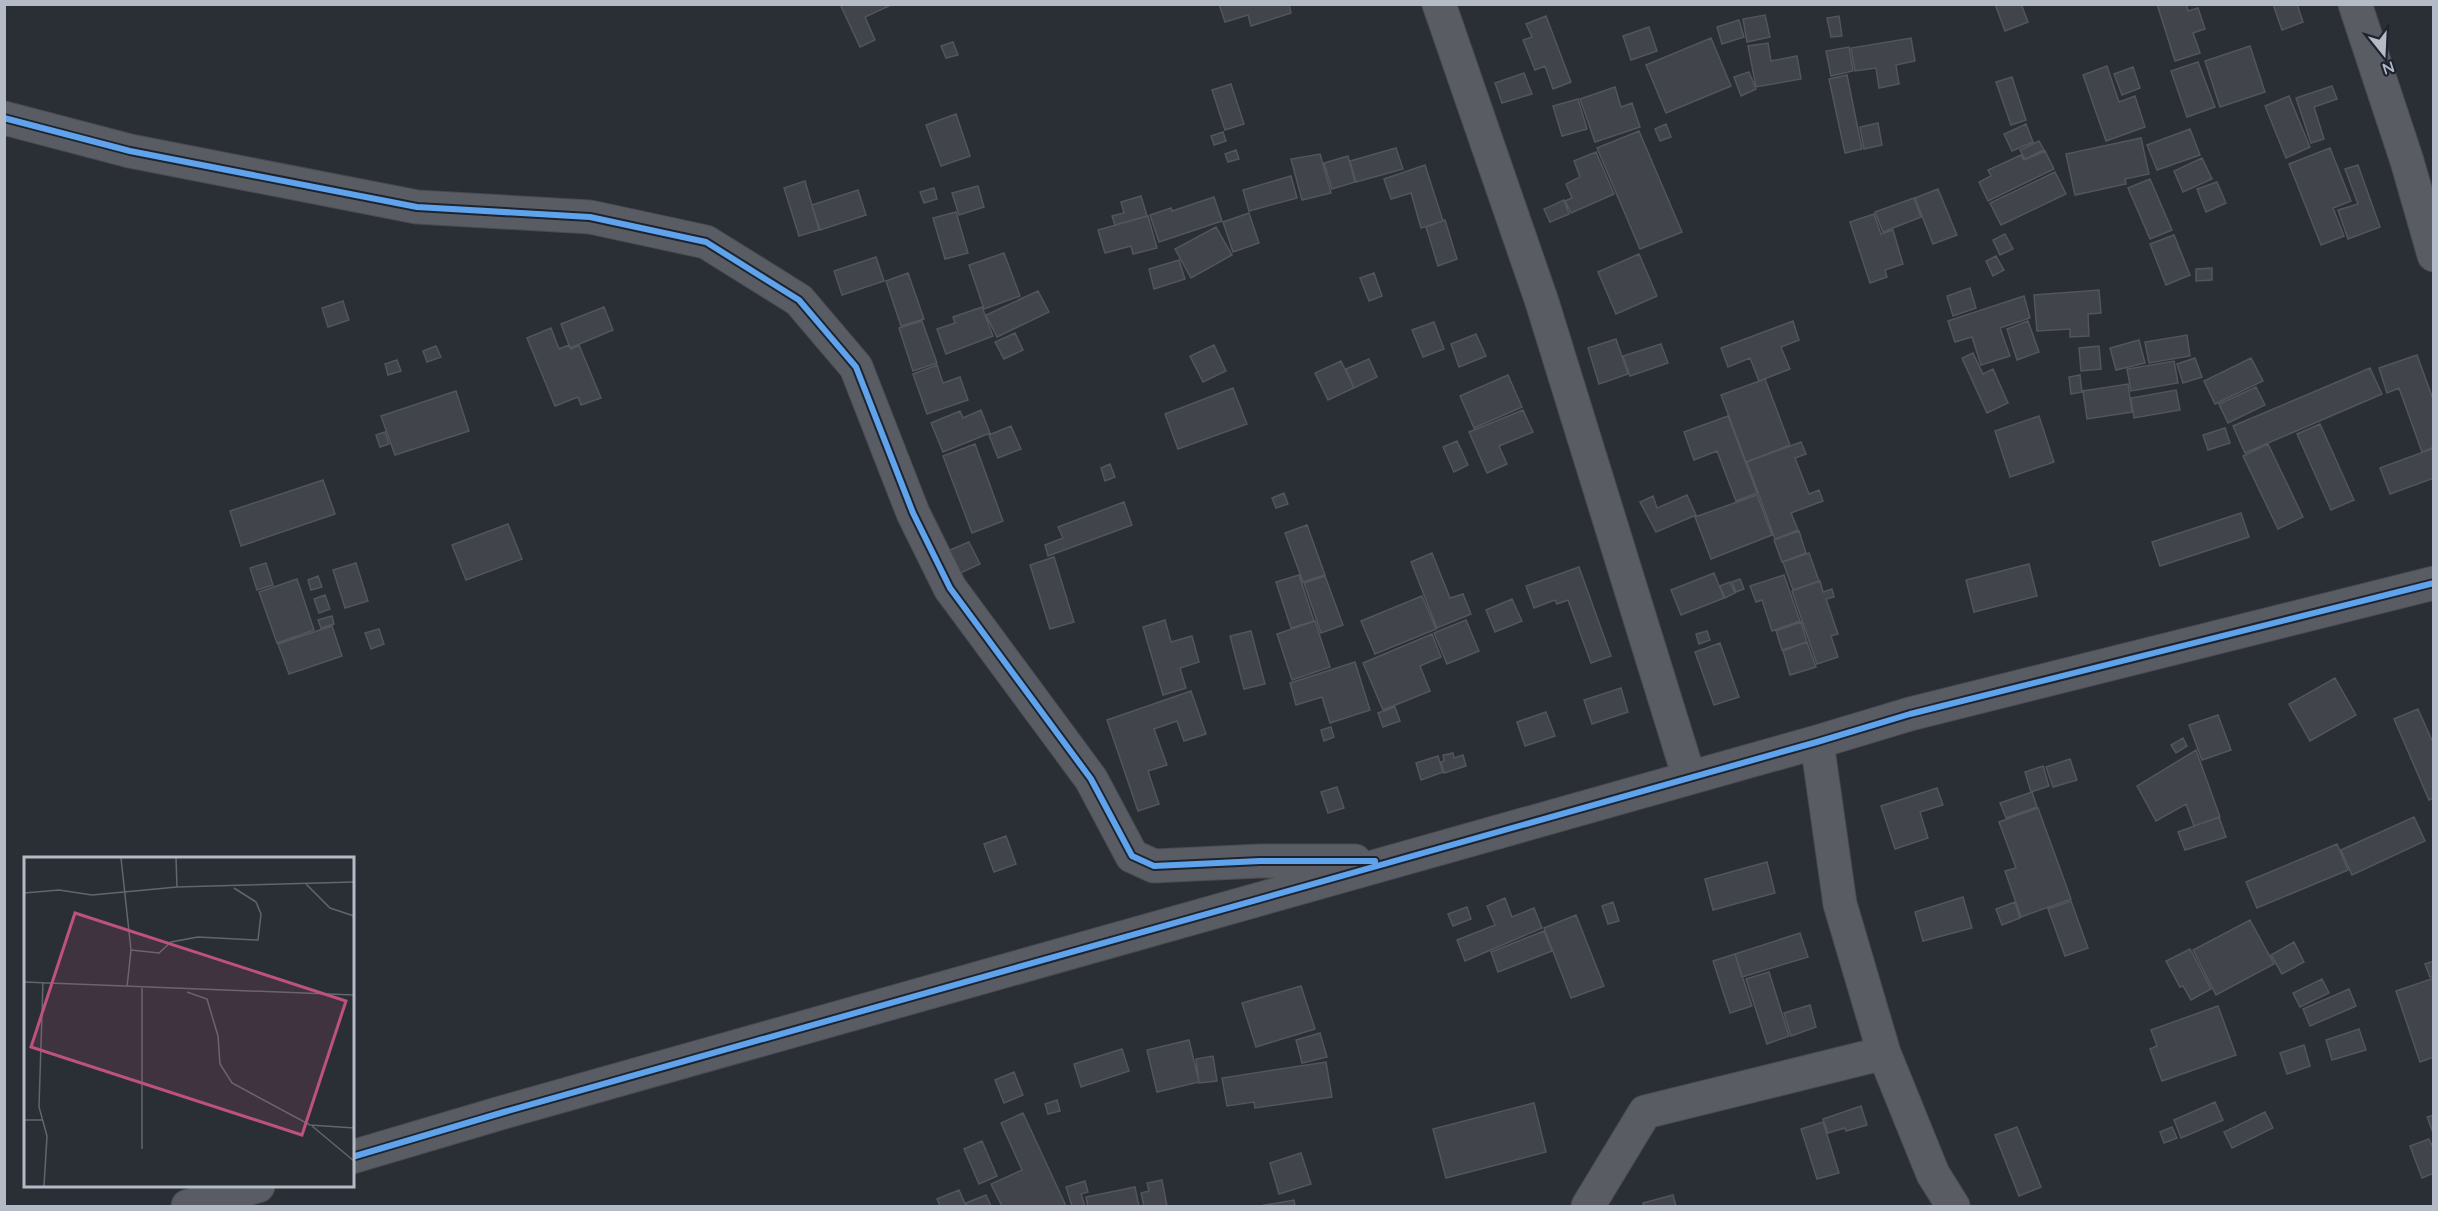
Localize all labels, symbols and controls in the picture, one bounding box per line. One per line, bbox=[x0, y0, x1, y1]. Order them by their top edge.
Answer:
north arrow bbox=[2354, 24, 2414, 84]
text: N bbox=[2380, 57, 2397, 80]
inset map bbox=[24, 857, 354, 1187]

